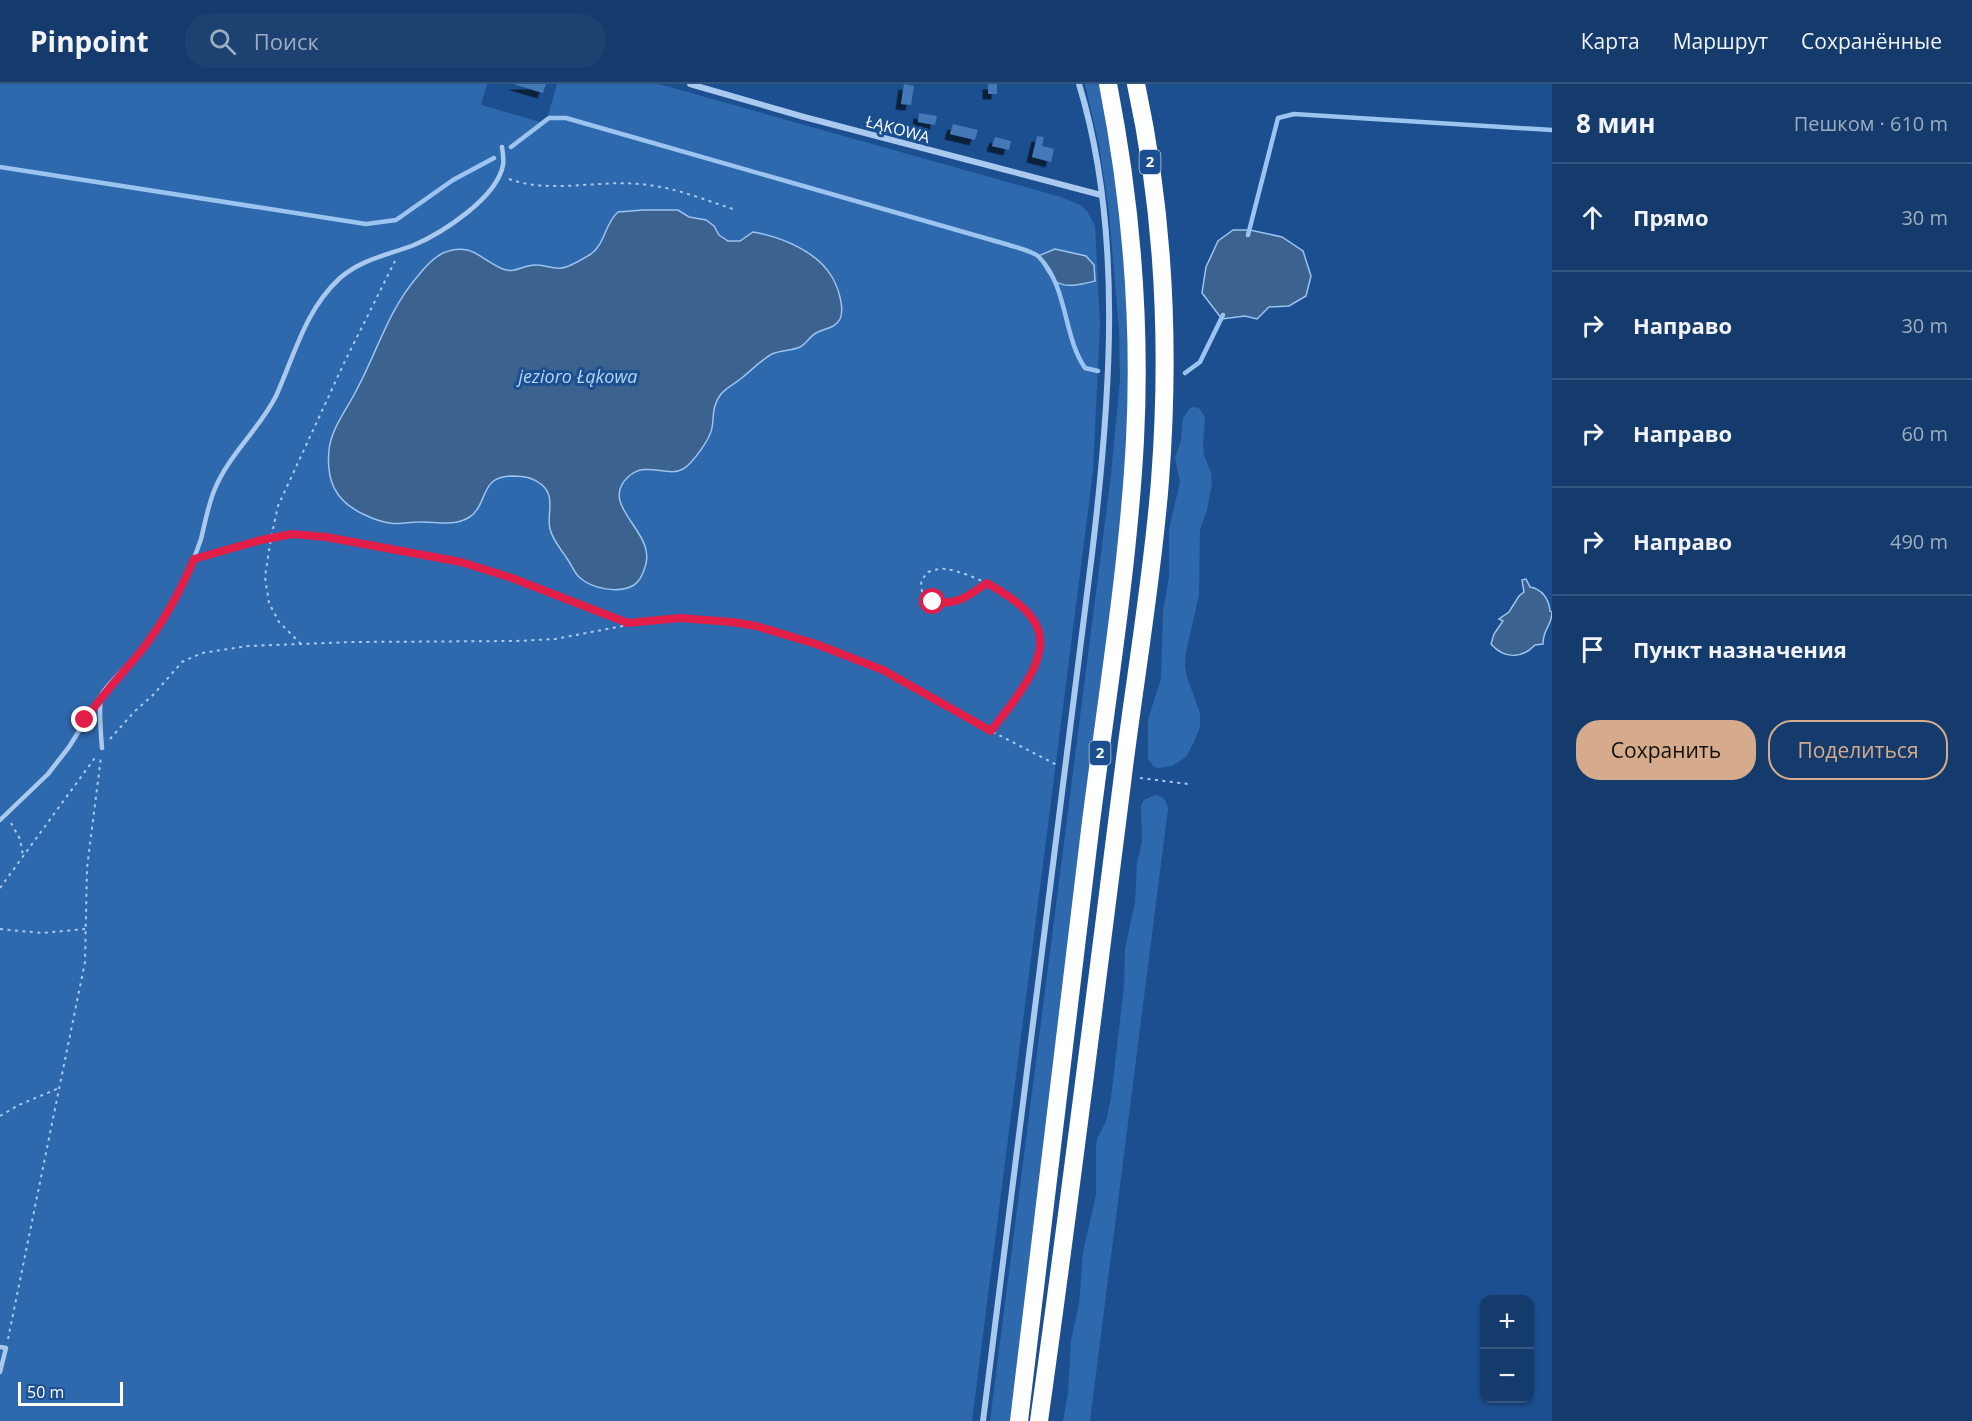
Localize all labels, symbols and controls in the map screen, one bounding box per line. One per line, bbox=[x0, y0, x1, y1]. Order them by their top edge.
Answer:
search box bbox=[185, 14, 605, 68]
text: Pinpoint bbox=[30, 22, 149, 60]
icon: search bbox=[206, 25, 239, 58]
text: Поиск bbox=[254, 26, 319, 56]
text: Карта bbox=[1581, 27, 1640, 55]
text: Маршрут bbox=[1673, 27, 1768, 55]
text: Сохранённые bbox=[1801, 27, 1942, 55]
text: 8 мин bbox=[1576, 105, 1656, 141]
street label: ŁĄKOWA bbox=[863, 110, 933, 148]
text: Пешком · 610 m bbox=[1794, 110, 1948, 137]
road number: 2 bbox=[1140, 150, 1160, 174]
icon: ahead bbox=[1576, 201, 1609, 234]
text: Прямо bbox=[1633, 202, 1709, 232]
text: 30 m bbox=[1901, 204, 1948, 231]
icon: right bbox=[1576, 309, 1609, 342]
text: Направо bbox=[1633, 310, 1732, 340]
text: 30 m bbox=[1901, 312, 1948, 339]
water label: jezioro Łąkowa bbox=[516, 364, 637, 388]
icon: right bbox=[1576, 417, 1609, 450]
text: Направо bbox=[1633, 418, 1732, 448]
text: 60 m bbox=[1901, 420, 1948, 447]
icon: right bbox=[1576, 525, 1609, 558]
text: Направо bbox=[1633, 526, 1732, 556]
text: 490 m bbox=[1890, 528, 1948, 555]
route start bbox=[919, 588, 945, 614]
icon: arrive bbox=[1576, 633, 1609, 666]
text: Пункт назначения bbox=[1633, 634, 1847, 664]
route end bbox=[71, 706, 97, 732]
button: Сохранить bbox=[1576, 720, 1756, 780]
button: Поделиться bbox=[1768, 720, 1948, 780]
road number: 2 bbox=[1090, 741, 1110, 765]
map controls bbox=[1480, 1295, 1534, 1403]
button: + bbox=[1480, 1295, 1534, 1349]
button: − bbox=[1480, 1349, 1534, 1403]
scale bar bbox=[18, 1379, 123, 1406]
text: 50 m bbox=[27, 1381, 64, 1403]

